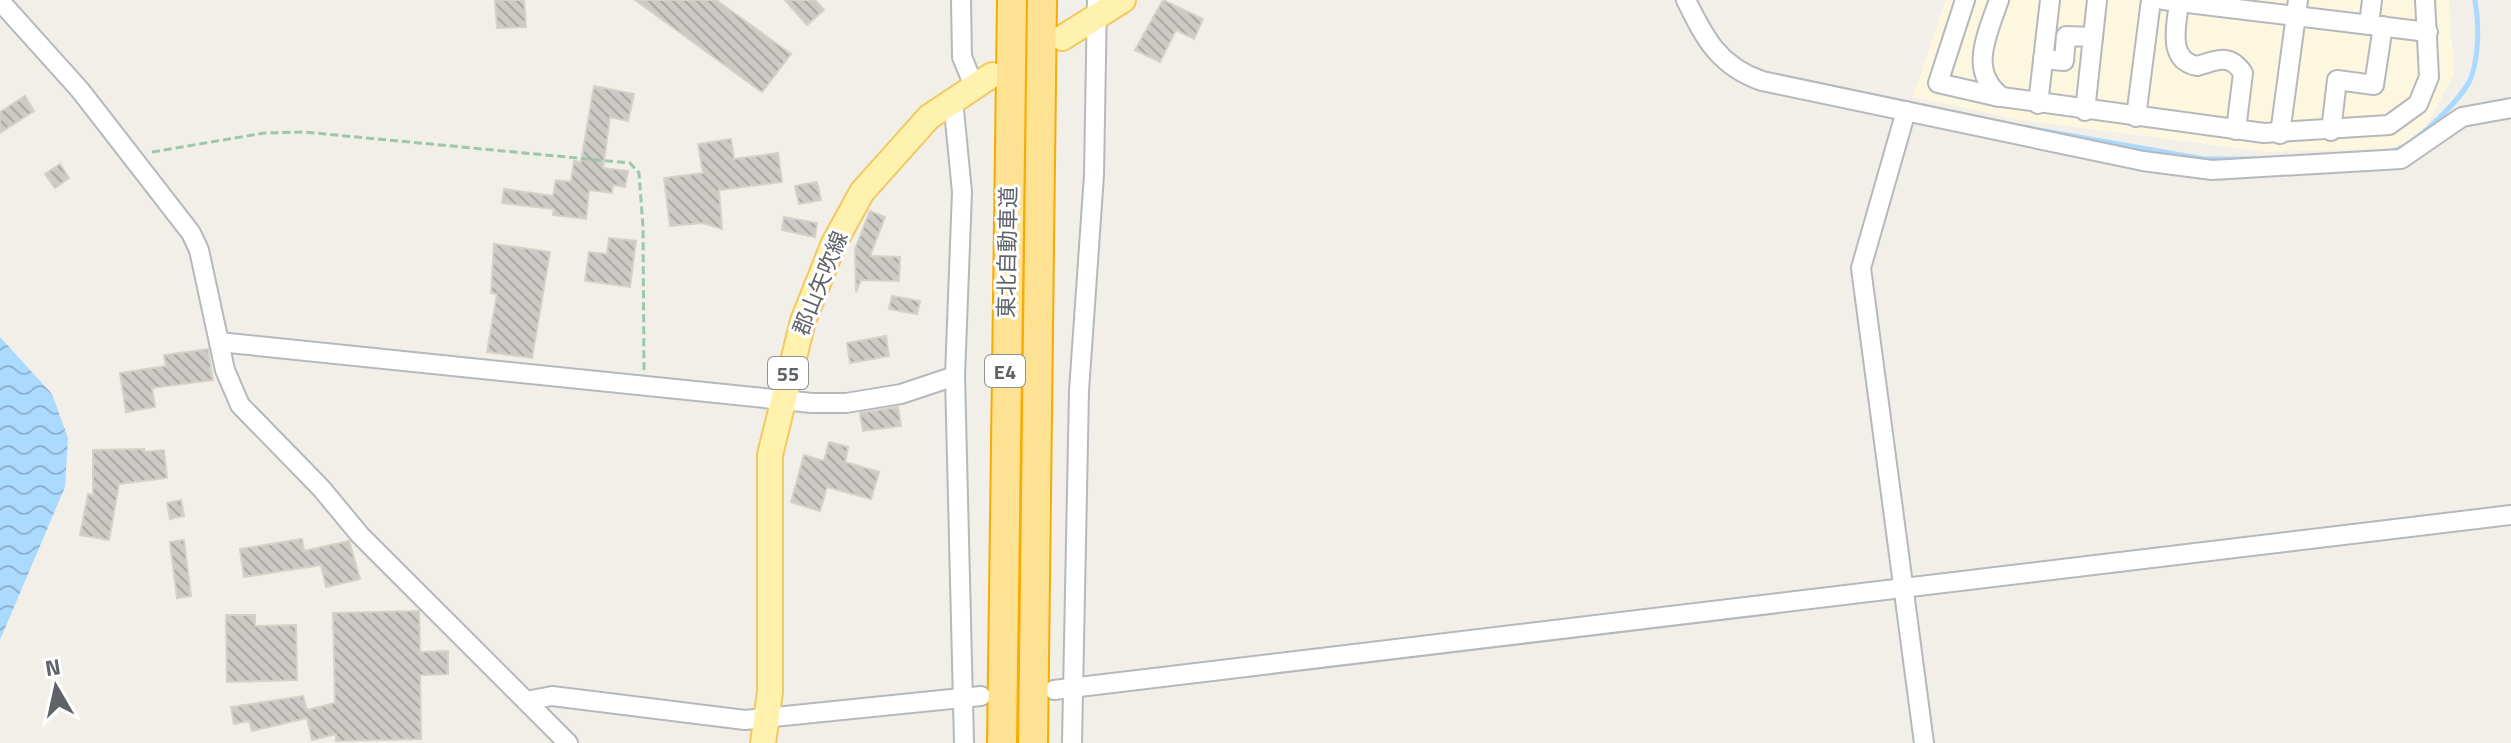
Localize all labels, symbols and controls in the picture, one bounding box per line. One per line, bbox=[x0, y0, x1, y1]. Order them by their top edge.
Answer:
street label: 東北自動車道 bbox=[989, 186, 1025, 318]
street label: 郡山矢吹線 bbox=[784, 226, 856, 340]
road number: E4 bbox=[985, 355, 1025, 387]
road number: 55 bbox=[768, 357, 808, 389]
north arrow bbox=[16, 647, 96, 727]
text: N bbox=[43, 649, 63, 685]

